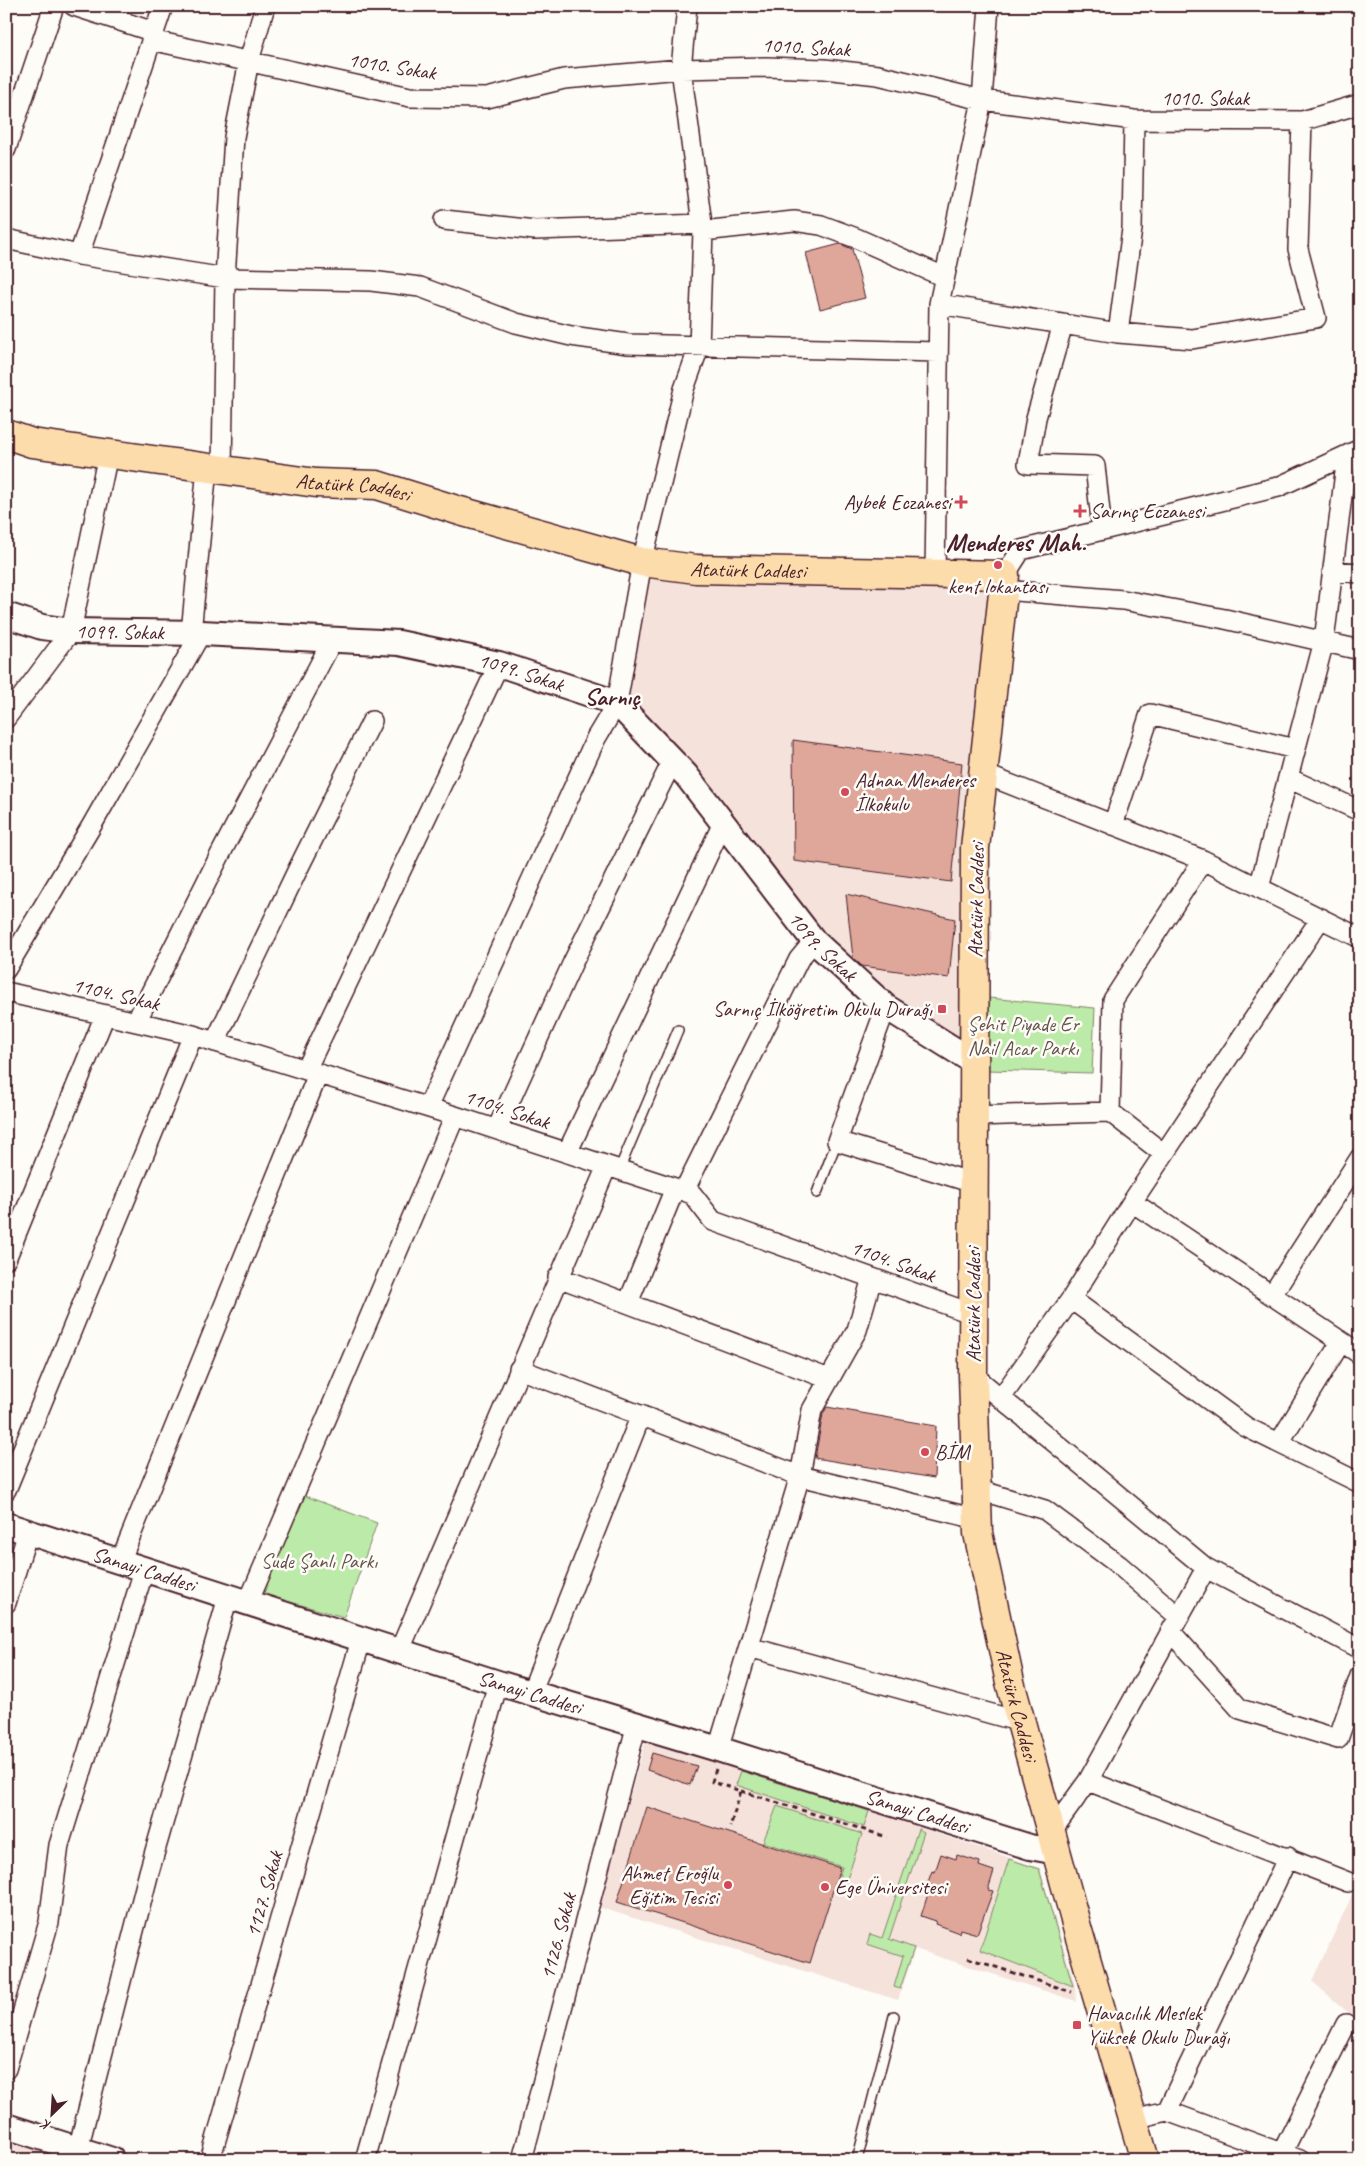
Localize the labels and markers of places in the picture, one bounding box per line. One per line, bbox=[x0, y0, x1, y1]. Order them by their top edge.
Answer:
place label: Aybek Eczanesi bbox=[844, 489, 954, 515]
marker: Aybek Eczanesi bbox=[955, 496, 967, 508]
place label: Sarınç Eczanesi bbox=[1090, 498, 1207, 524]
marker: Sarınç Eczanesi bbox=[1074, 505, 1086, 517]
marker: kent lokantası bbox=[992, 559, 1004, 571]
place label: kent lokantası bbox=[948, 573, 1049, 599]
place label: Adnan Menderes İlkokulu bbox=[855, 767, 977, 817]
marker: Adnan Menderes İlkokulu bbox=[839, 786, 851, 798]
place label: Sarnıç İlköğretim Okulu Durağı bbox=[713, 996, 933, 1022]
marker: Sarnıç İlköğretim Okulu Durağı bbox=[936, 1003, 948, 1015]
place label: BİM bbox=[935, 1439, 971, 1465]
marker: BİM bbox=[919, 1446, 931, 1458]
place label: Ahmet Eroğlu Eğitim Tesisi bbox=[621, 1860, 721, 1910]
place label: Ege Üniversitesi bbox=[835, 1874, 949, 1900]
marker: Ahmet Eroğlu Eğitim Tesisi bbox=[722, 1879, 734, 1891]
marker: Ege Üniversitesi bbox=[819, 1881, 831, 1893]
place label: Havacılık Meslek Yüksek Okulu Durağı bbox=[1087, 2000, 1231, 2050]
marker: Havacılık Meslek Yüksek Okulu Durağı bbox=[1071, 2019, 1083, 2031]

